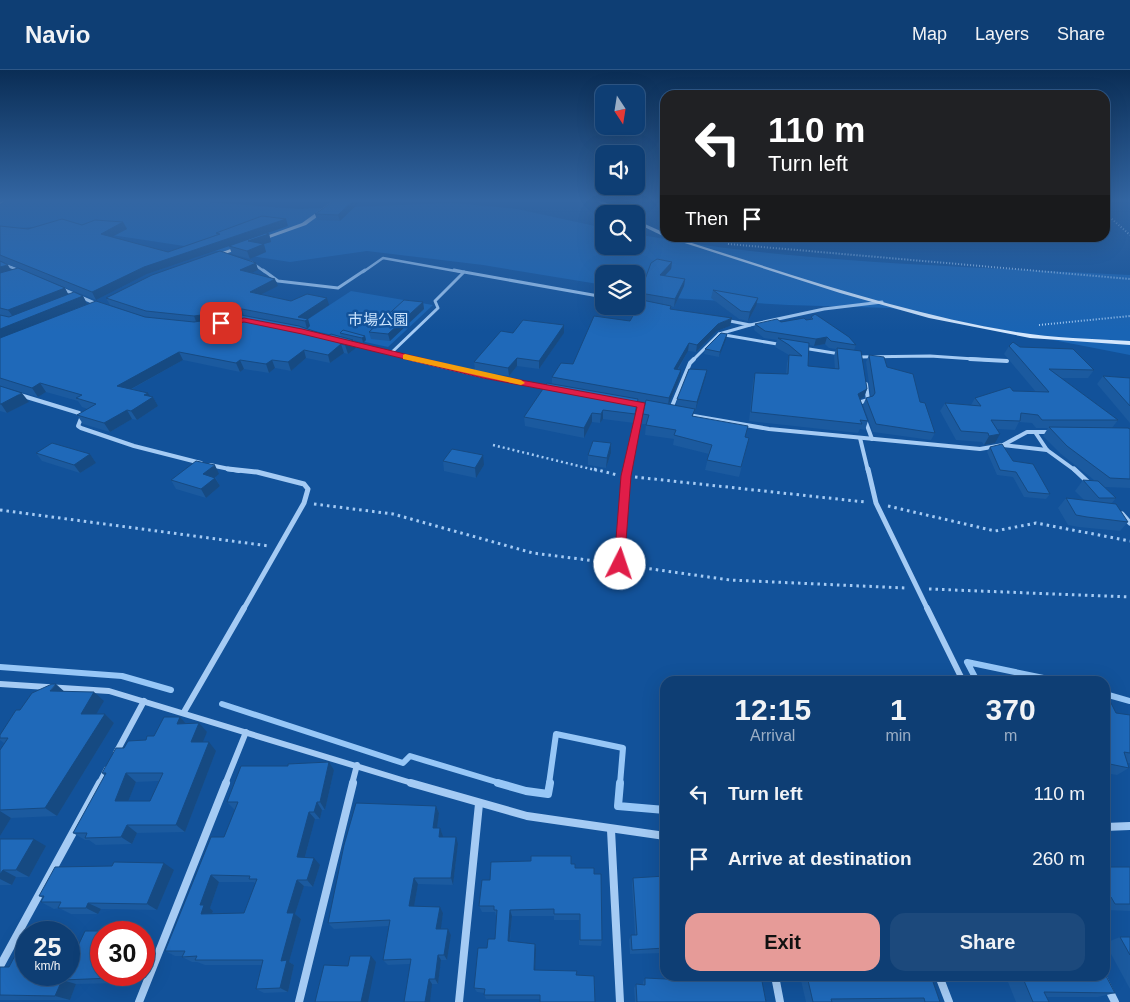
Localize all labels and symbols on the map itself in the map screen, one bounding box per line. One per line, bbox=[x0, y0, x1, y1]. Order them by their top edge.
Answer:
north arrow bbox=[595, 85, 645, 135]
pin bbox=[200, 302, 242, 344]
park label: 市場公園 bbox=[348, 311, 408, 328]
position arrow bbox=[593, 537, 645, 589]
speed limit sign: 30 bbox=[90, 921, 155, 986]

